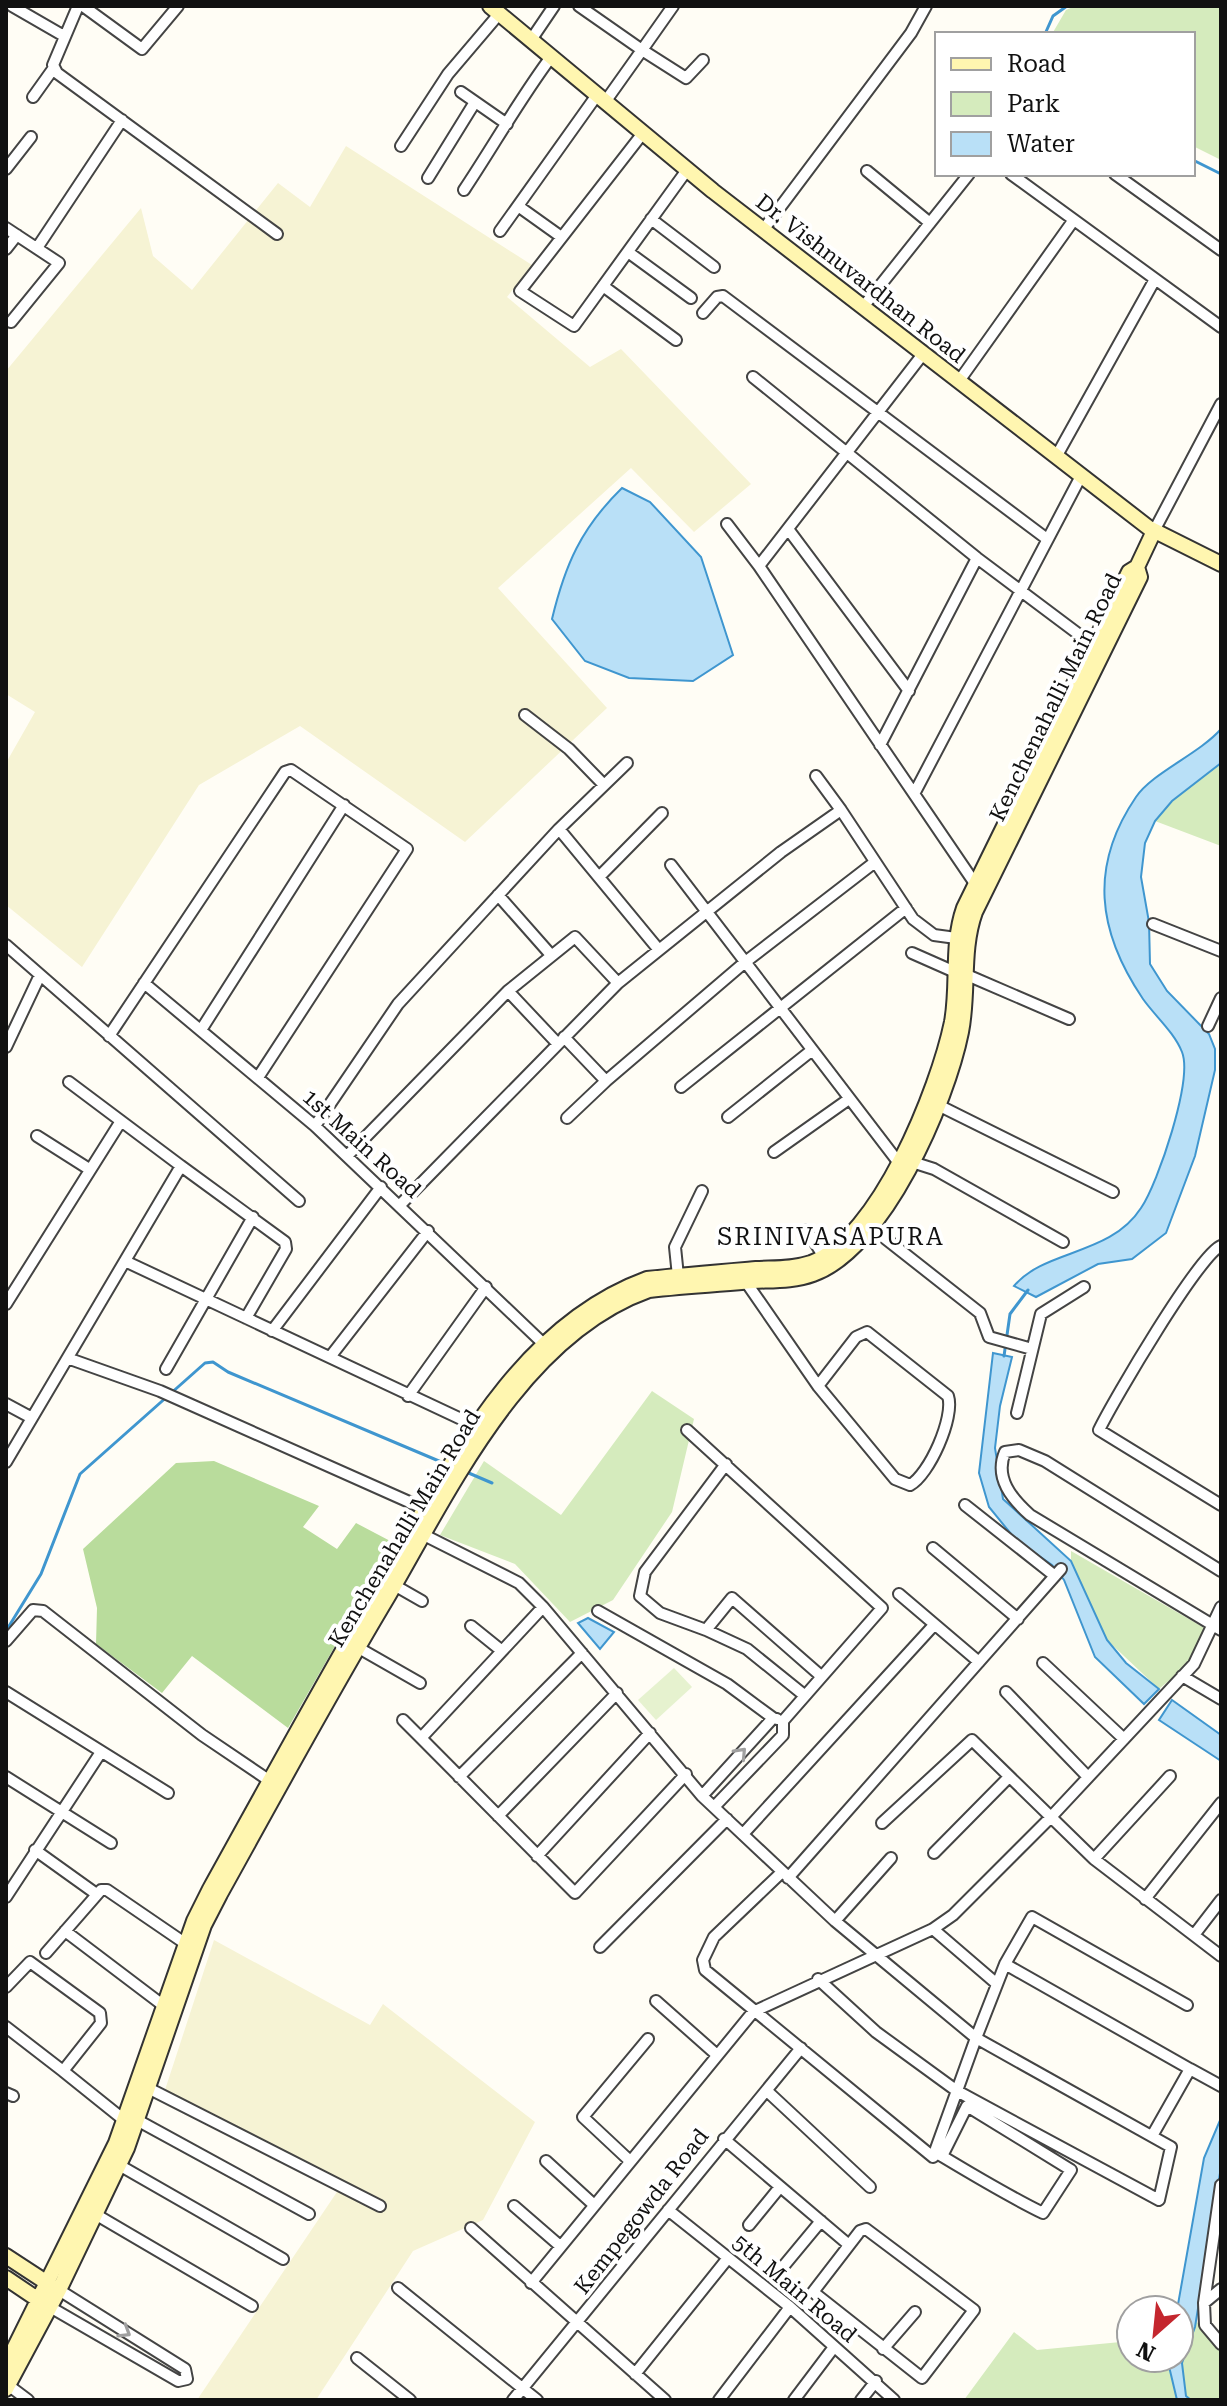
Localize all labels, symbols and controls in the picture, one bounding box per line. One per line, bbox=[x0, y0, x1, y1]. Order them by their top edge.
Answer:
legend bbox=[935, 32, 1195, 176]
text: Road bbox=[1007, 50, 1066, 78]
text: Park bbox=[1007, 90, 1060, 118]
text: Water bbox=[1007, 130, 1075, 158]
street label: Dr. Vishnuvardhan Road bbox=[751, 189, 970, 368]
street label: Kenchenahalli Main Road bbox=[985, 569, 1126, 825]
street label: 1st Main Road bbox=[298, 1084, 426, 1203]
district label: SRINIVASAPURA bbox=[717, 1223, 945, 1251]
street label: Kenchenahalli Main Road bbox=[324, 1405, 485, 1651]
one-way arrow bbox=[731, 1748, 746, 1762]
street label: Kempegowda Road bbox=[569, 2124, 714, 2299]
street label: 5th Main Road bbox=[728, 2229, 862, 2347]
north arrow bbox=[1115, 2294, 1195, 2374]
one-way arrow bbox=[116, 2322, 131, 2337]
text: N bbox=[1133, 2336, 1159, 2366]

